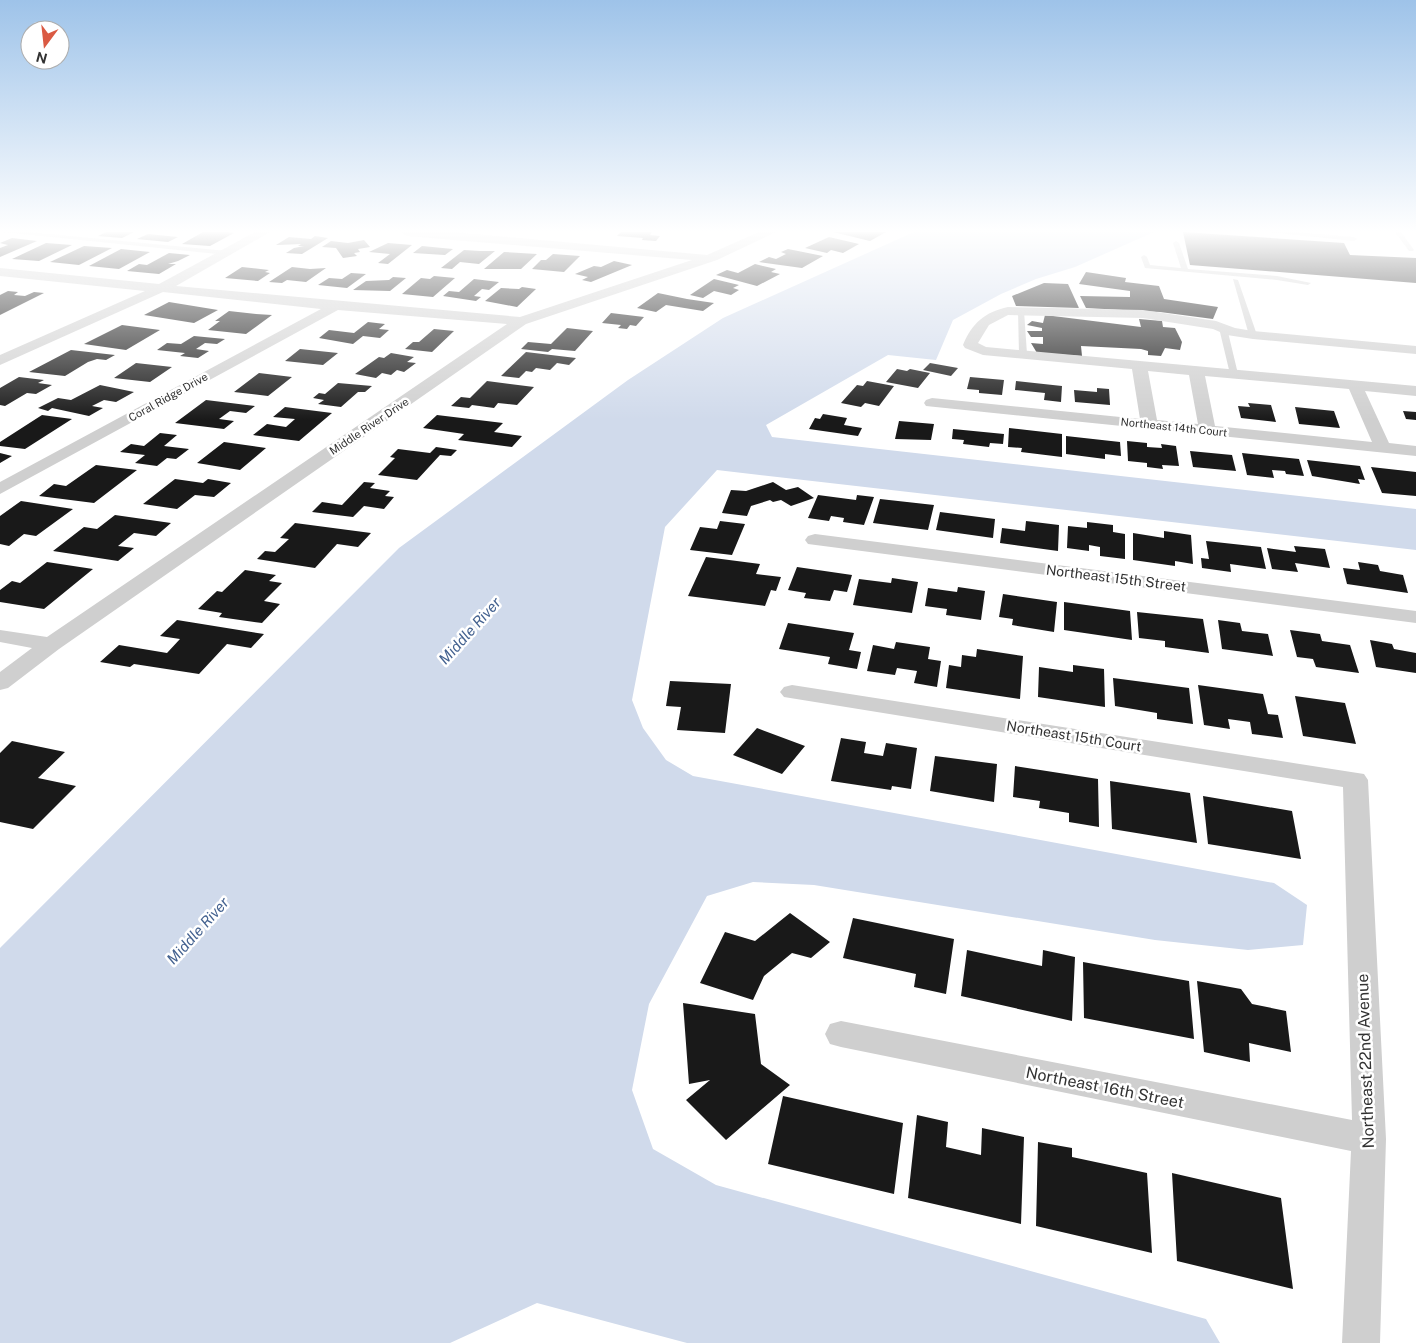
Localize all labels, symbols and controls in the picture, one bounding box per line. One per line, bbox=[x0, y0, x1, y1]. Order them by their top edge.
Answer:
north arrow bbox=[20, 20, 70, 70]
text: N bbox=[34, 48, 49, 67]
street label: Coral Ridge Drive bbox=[126, 370, 210, 424]
street label: Middle River Drive bbox=[327, 395, 411, 457]
street label: Northeast 14th Court bbox=[1120, 415, 1228, 439]
street label: Northeast 15th Street bbox=[1045, 561, 1187, 595]
water label: Middle River bbox=[435, 594, 504, 668]
street label: Northeast 15th Court bbox=[1005, 717, 1143, 755]
water label: Middle River bbox=[163, 894, 232, 968]
street label: Northeast 22nd Avenue bbox=[1353, 973, 1378, 1149]
street label: Northeast 16th Street bbox=[1024, 1063, 1186, 1112]

